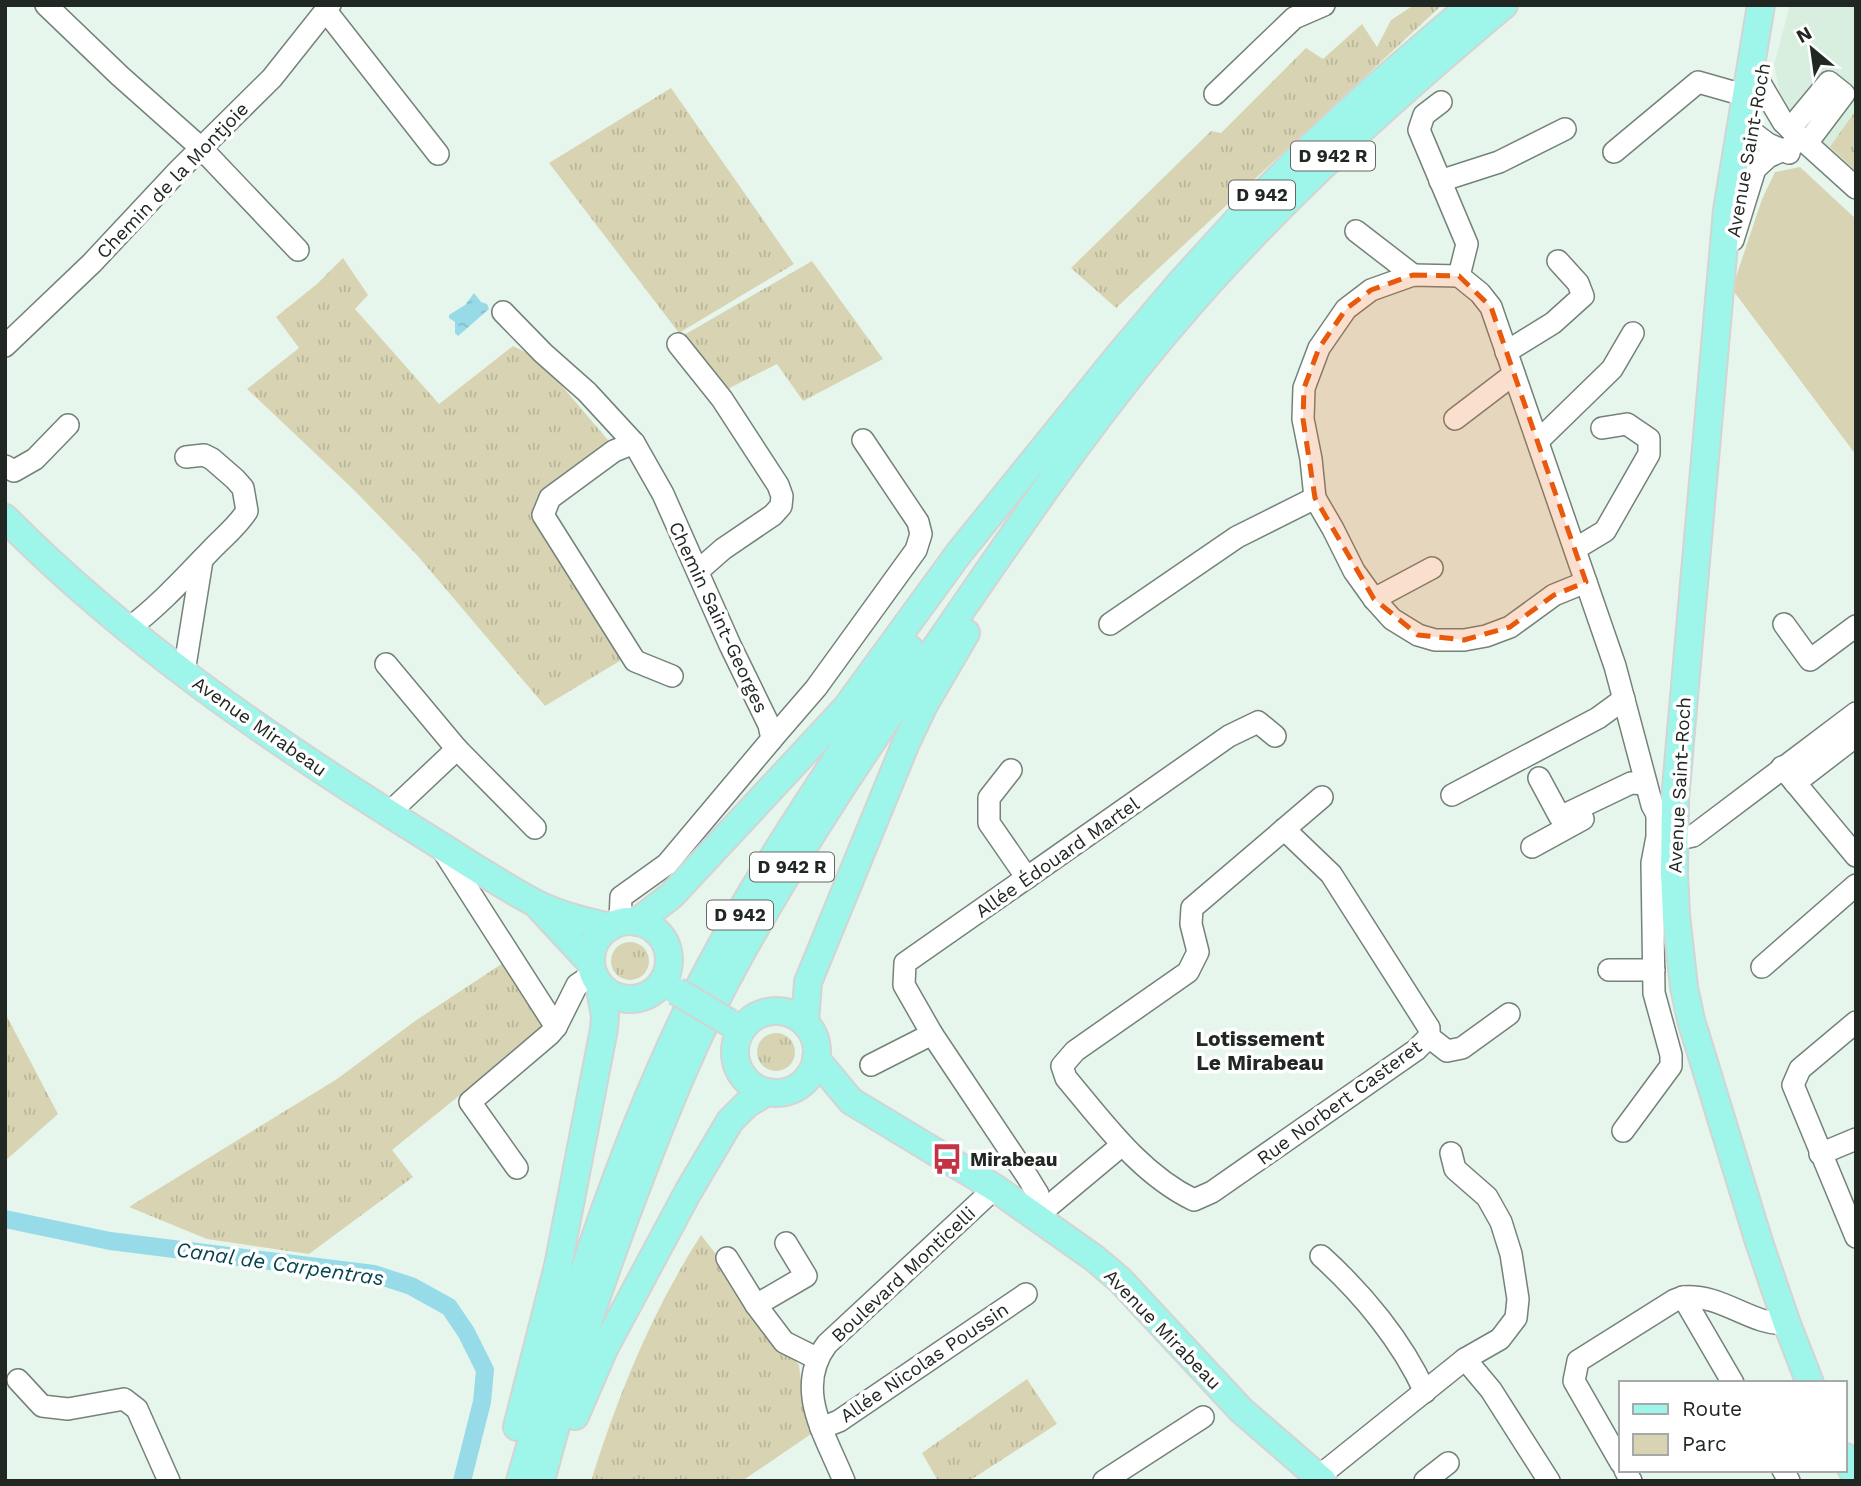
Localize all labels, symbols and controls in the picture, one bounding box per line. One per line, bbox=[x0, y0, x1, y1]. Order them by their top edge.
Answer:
north arrow bbox=[1777, 14, 1847, 84]
text: N bbox=[1792, 21, 1816, 48]
street label: Avenue Saint-Roch bbox=[1722, 61, 1775, 239]
street label: Chemin de la Montjoie bbox=[92, 97, 253, 263]
road number: D 942 R bbox=[1291, 141, 1375, 170]
road number: D 942 bbox=[1229, 180, 1295, 210]
street label: Chemin Saint-Georges bbox=[664, 518, 773, 717]
street label: Avenue Mirabeau bbox=[188, 672, 331, 781]
street label: Avenue Saint-Roch bbox=[1663, 696, 1696, 874]
street label: Allée Édouard Martel bbox=[971, 792, 1144, 923]
road number: D 942 R bbox=[750, 852, 834, 882]
road number: D 942 bbox=[707, 900, 773, 930]
district label: Lotissement Le Mirabeau bbox=[1196, 1026, 1324, 1075]
street label: Rue Norbert Casteret bbox=[1252, 1035, 1426, 1170]
bus stop icon: Mirabeau bbox=[930, 1142, 964, 1176]
place label: Mirabeau bbox=[970, 1148, 1058, 1171]
street label: Boulevard Monticelli bbox=[827, 1202, 980, 1347]
water label: Canal de Carpentras bbox=[175, 1237, 386, 1291]
street label: Avenue Mirabeau bbox=[1099, 1264, 1226, 1394]
street label: Allée Nicolas Poussin bbox=[836, 1298, 1013, 1427]
legend bbox=[1619, 1381, 1847, 1472]
text: Route bbox=[1682, 1396, 1742, 1421]
text: Parc bbox=[1682, 1431, 1727, 1456]

